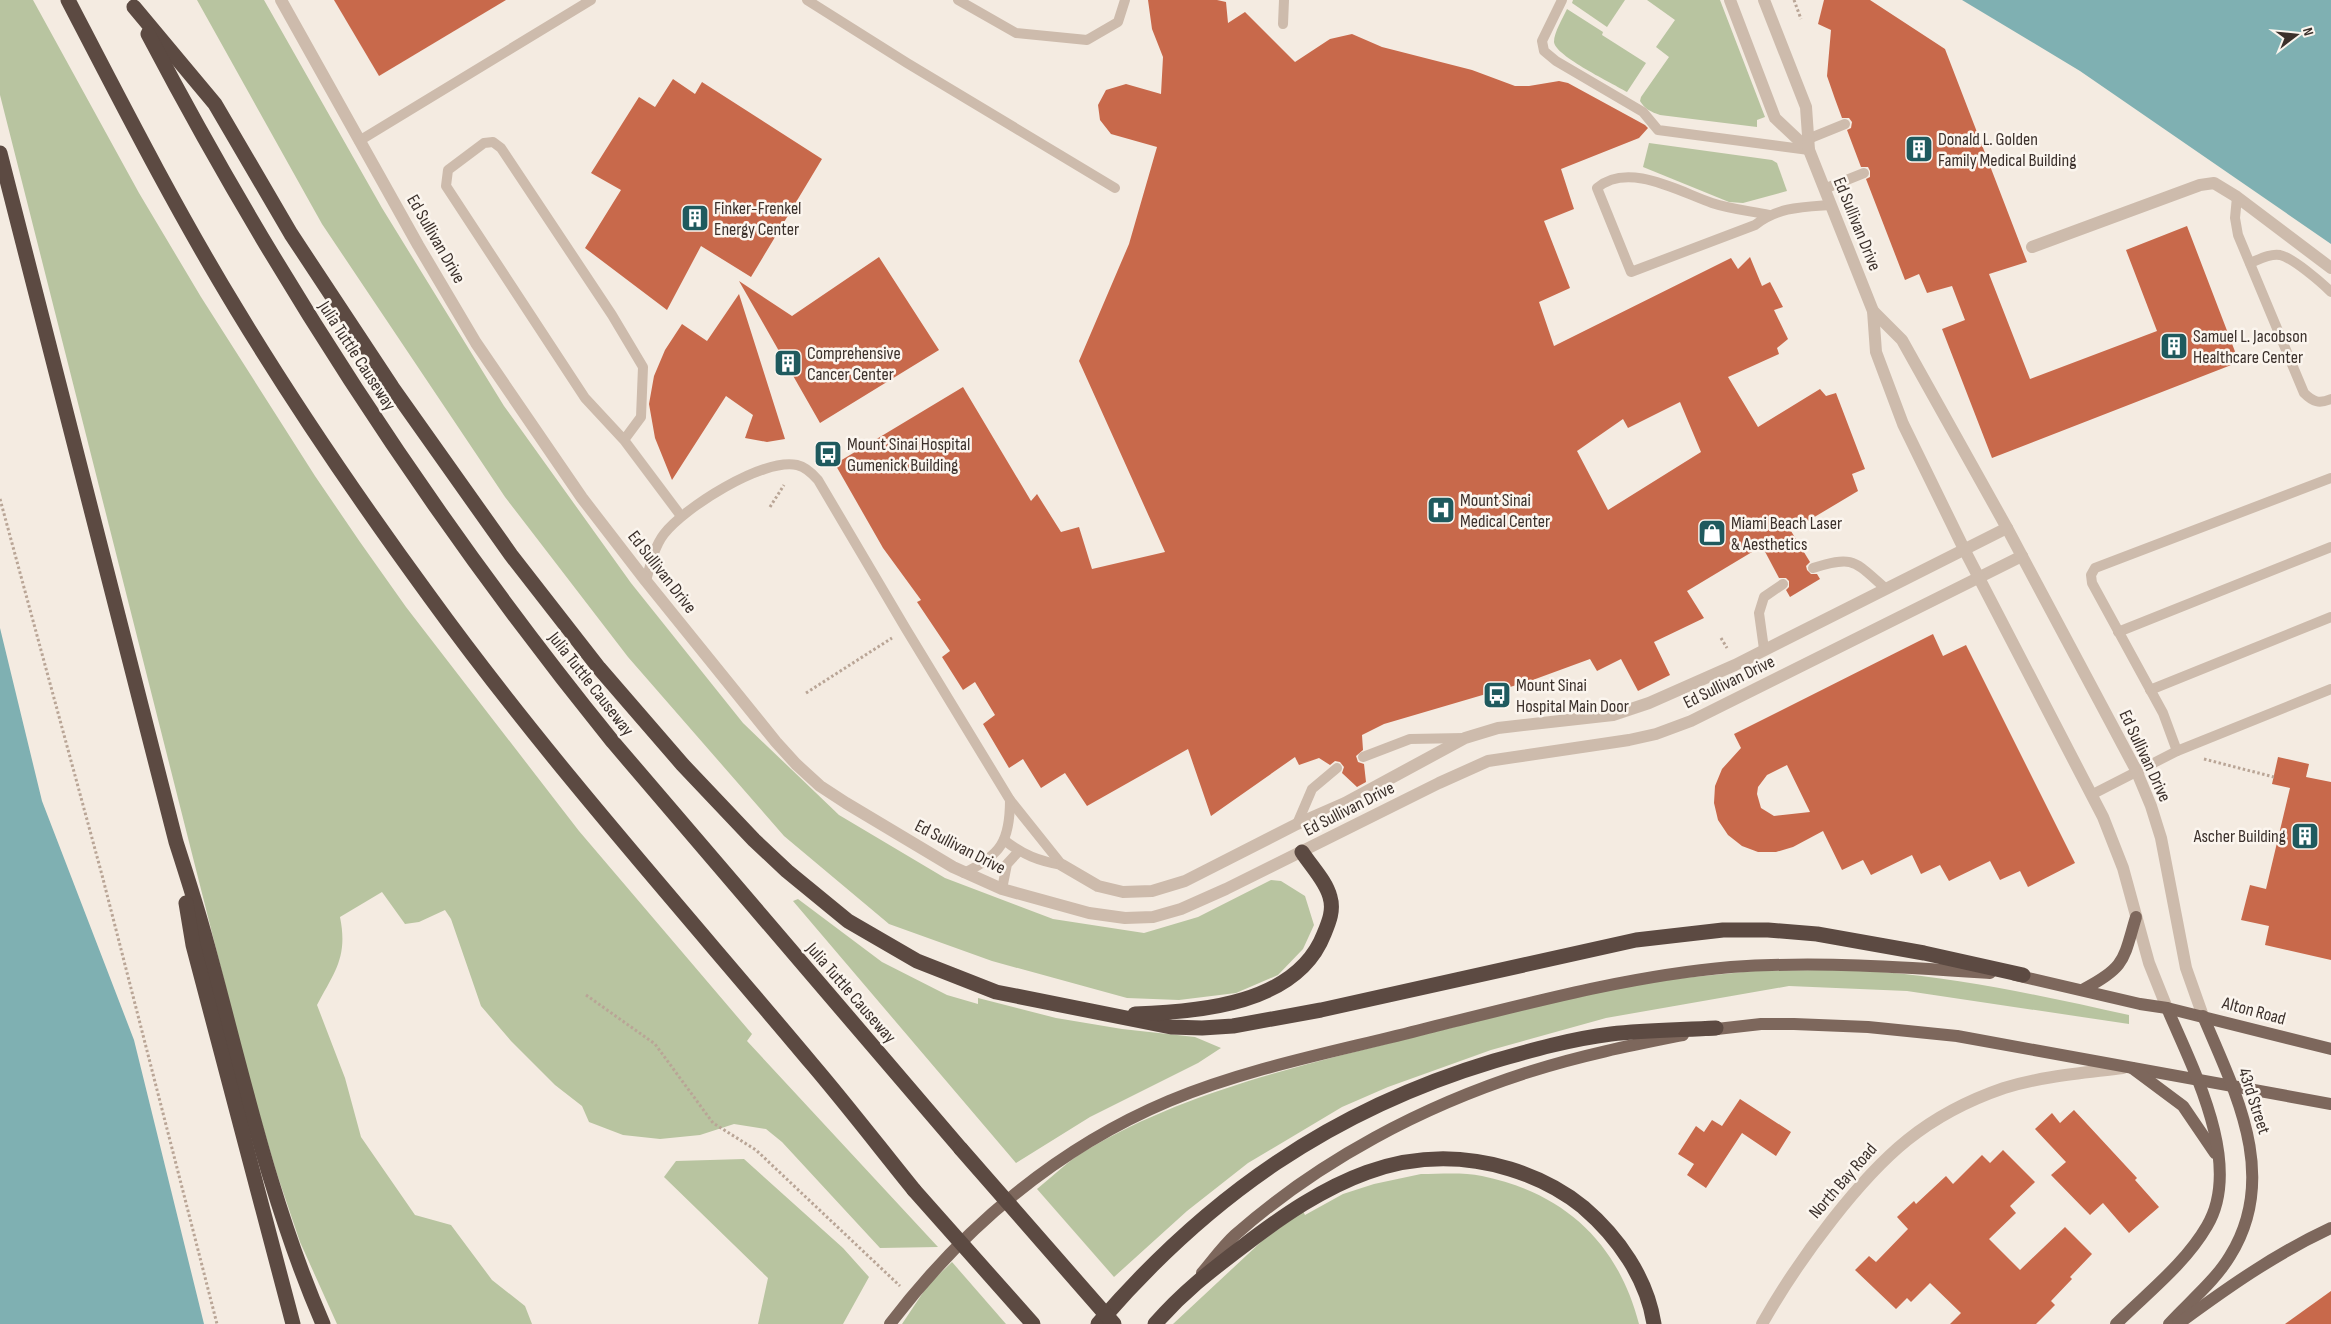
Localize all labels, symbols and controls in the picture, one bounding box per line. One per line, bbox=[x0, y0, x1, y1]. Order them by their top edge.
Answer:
north arrow bbox=[2271, 10, 2321, 60]
text: N bbox=[2299, 26, 2317, 37]
place label: Donald L. Golden Family Medical Building bbox=[1938, 129, 2076, 171]
building icon: Donald L. Golden Family Medical Building bbox=[1904, 134, 1934, 164]
street label: Ed Sullivan Drive bbox=[1829, 174, 1885, 274]
street label: Ed Sullivan Drive bbox=[402, 191, 470, 287]
place label: Finker-Frenkel Energy Center bbox=[714, 198, 801, 240]
building icon: Finker-Frenkel Energy Center bbox=[680, 203, 710, 233]
street label: Julia Tuttle Causeway bbox=[313, 297, 400, 415]
place label: Samuel L. Jacobson Healthcare Center bbox=[2193, 326, 2307, 368]
building icon: Samuel L. Jacobson Healthcare Center bbox=[2159, 331, 2189, 361]
place label: Comprehensive Cancer Center bbox=[807, 343, 901, 385]
building icon: Comprehensive Cancer Center bbox=[773, 348, 803, 378]
place label: Mount Sinai Hospital Gumenick Building bbox=[847, 434, 970, 476]
bus stop icon: Mount Sinai Hospital Gumenick Building bbox=[813, 439, 843, 469]
place label: Mount Sinai Medical Center bbox=[1460, 490, 1550, 532]
hospital icon: Mount Sinai Medical Center bbox=[1426, 495, 1456, 525]
place label: Miami Beach Laser & Aesthetics bbox=[1731, 513, 1842, 555]
shop icon: Miami Beach Laser & Aesthetics bbox=[1697, 518, 1727, 548]
street label: Ed Sullivan Drive bbox=[623, 527, 701, 617]
street label: Julia Tuttle Causeway bbox=[543, 627, 638, 740]
street label: Ed Sullivan Drive bbox=[1680, 651, 1778, 713]
place label: Mount Sinai Hospital Main Door bbox=[1516, 675, 1629, 717]
bus stop icon: Mount Sinai Hospital Main Door bbox=[1482, 680, 1512, 710]
street label: Ed Sullivan Drive bbox=[2115, 707, 2175, 805]
street label: Ed Sullivan Drive bbox=[1300, 777, 1398, 841]
street label: Ed Sullivan Drive bbox=[911, 815, 1009, 879]
building icon: Ascher Building bbox=[2290, 821, 2320, 851]
place label: Ascher Building bbox=[2193, 826, 2286, 847]
street label: Julia Tuttle Causeway bbox=[801, 938, 900, 1048]
street label: Alton Road bbox=[2219, 992, 2288, 1030]
street label: 43rd Street bbox=[2233, 1065, 2275, 1137]
street label: North Bay Road bbox=[1805, 1139, 1881, 1223]

